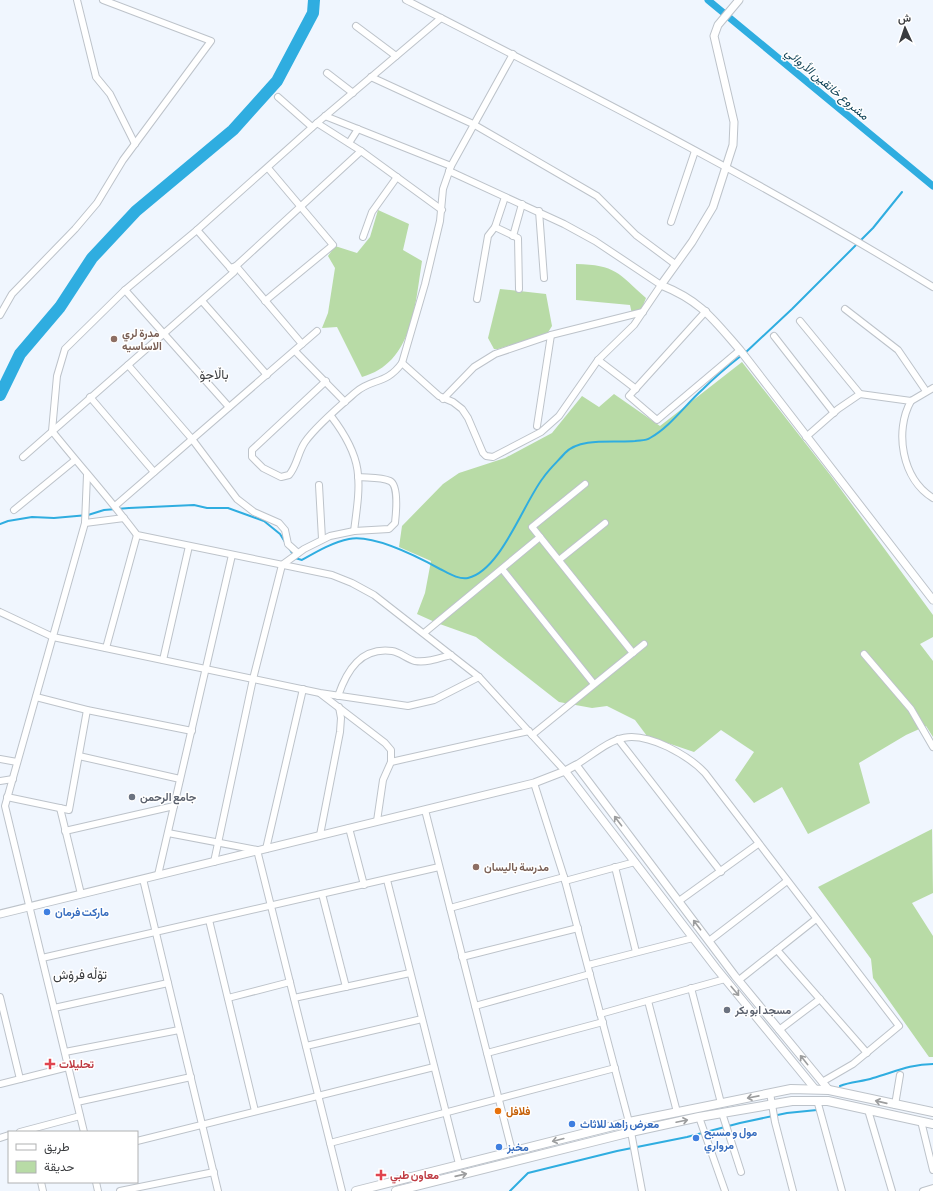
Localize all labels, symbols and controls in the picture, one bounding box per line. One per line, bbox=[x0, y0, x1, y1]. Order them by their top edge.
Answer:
north arrow bbox=[885, 8, 925, 48]
text: ش bbox=[898, 12, 911, 25]
water label: مشروع خانقين الأروائي bbox=[781, 45, 872, 126]
place label: مدرة لري الاساسیه bbox=[122, 327, 162, 353]
marker: مدرة لري الاساسیه bbox=[109, 334, 119, 344]
district label: باڵاجۆ bbox=[199, 367, 229, 383]
place label: جامع الرحمن bbox=[140, 791, 197, 805]
marker: جامع الرحمن bbox=[127, 792, 137, 802]
one-way arrow bbox=[614, 816, 623, 827]
place label: مدرسة بالیسان bbox=[484, 861, 549, 874]
marker: مدرسة بالیسان bbox=[471, 862, 481, 872]
place label: مارکت فرمان bbox=[55, 906, 109, 919]
marker: مارکت فرمان bbox=[42, 907, 52, 917]
one-way arrow bbox=[693, 920, 701, 931]
district label: تۆڵە فرۆش bbox=[53, 967, 107, 983]
one-way arrow bbox=[730, 985, 739, 996]
place label: مسجد ابو بكر bbox=[734, 1004, 791, 1017]
marker: مسجد ابو بكر bbox=[722, 1005, 732, 1015]
one-way arrow bbox=[799, 1054, 808, 1065]
marker: تحلیلات bbox=[44, 1058, 56, 1070]
place label: تحلیلات bbox=[59, 1058, 95, 1071]
one-way arrow bbox=[747, 1093, 760, 1101]
one-way arrow bbox=[875, 1097, 888, 1105]
place label: فلافل bbox=[506, 1105, 531, 1118]
marker: فلافل bbox=[493, 1106, 503, 1116]
one-way arrow bbox=[676, 1116, 689, 1124]
place label: معرض زاهد للاثاث bbox=[580, 1118, 659, 1131]
marker: معرض زاهد للاثاث bbox=[567, 1119, 577, 1129]
place label: مول و مسبح مرواري bbox=[704, 1126, 757, 1154]
legend bbox=[8, 1131, 138, 1183]
marker: مول و مسبح مرواري bbox=[691, 1133, 701, 1143]
one-way arrow bbox=[552, 1136, 565, 1144]
text: طريق bbox=[44, 1140, 70, 1155]
place label: مخبز bbox=[506, 1141, 529, 1154]
marker: مخبز bbox=[494, 1142, 504, 1152]
text: حديقة bbox=[44, 1160, 74, 1174]
marker: معاون طبي bbox=[375, 1169, 387, 1181]
place label: معاون طبي bbox=[390, 1169, 439, 1184]
one-way arrow bbox=[454, 1171, 467, 1179]

